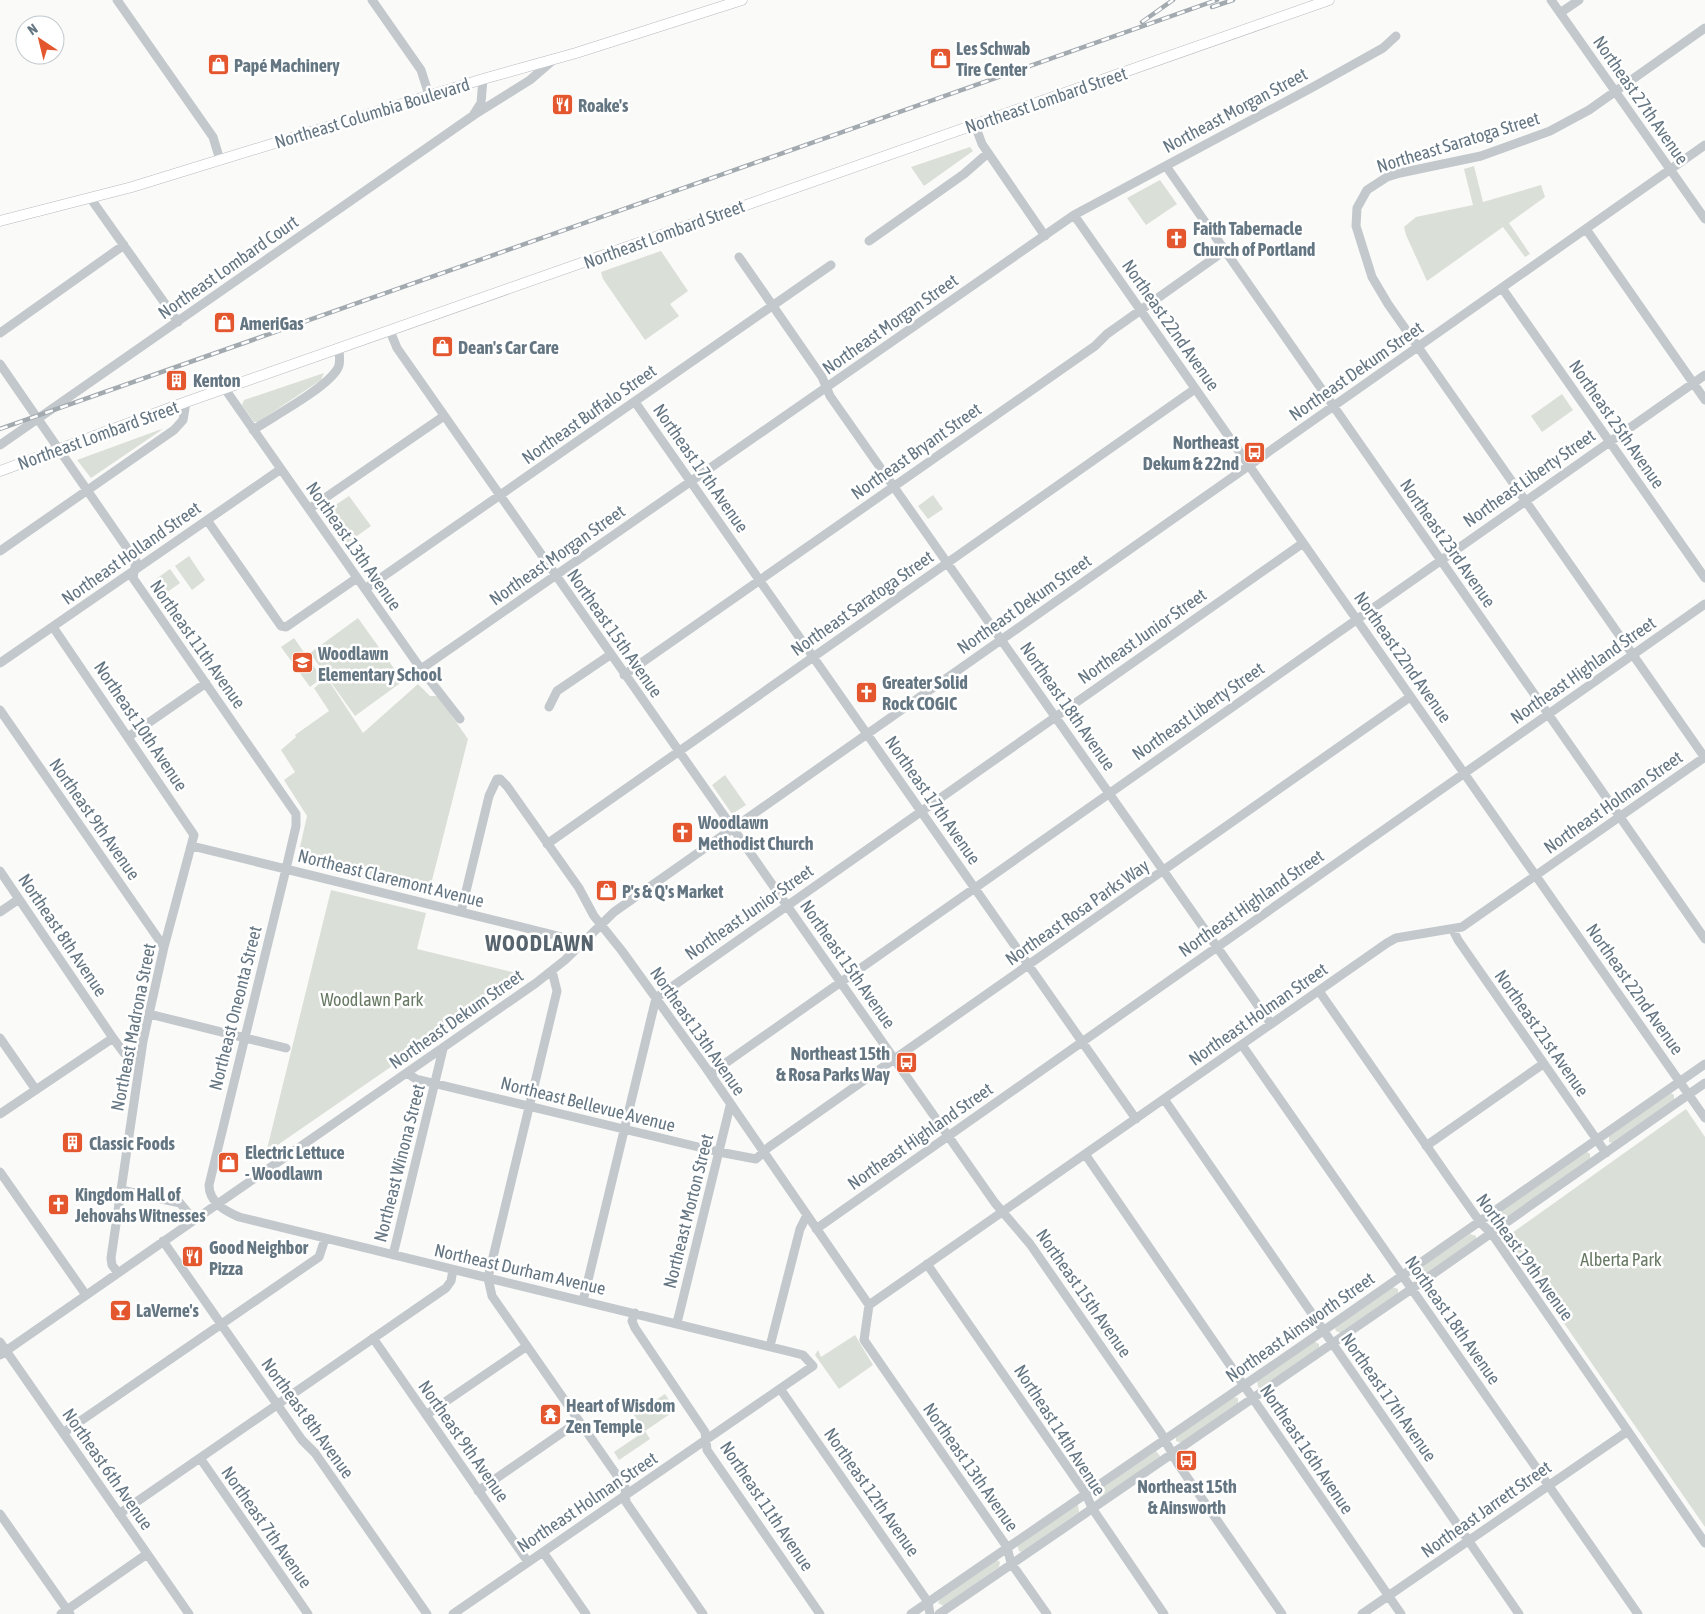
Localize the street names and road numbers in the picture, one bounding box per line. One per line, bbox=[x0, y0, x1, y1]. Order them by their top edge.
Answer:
street label: Northeast 27th Avenue bbox=[1589, 32, 1693, 168]
street label: Northeast Lombard Street bbox=[962, 62, 1130, 138]
street label: Northeast Morgan Street bbox=[1159, 63, 1311, 157]
street label: Northeast Columbia Boulevard bbox=[272, 73, 472, 153]
street label: Northeast Saratoga Street bbox=[1374, 107, 1542, 177]
street label: Northeast Lombard Street bbox=[581, 195, 747, 273]
street label: Northeast Lombard Court bbox=[154, 211, 302, 323]
street label: Northeast 22nd Avenue bbox=[1118, 255, 1224, 395]
street label: Northeast Morgan Street bbox=[818, 269, 962, 379]
street label: Northeast Dekum Street bbox=[1285, 317, 1427, 425]
street label: Northeast 25th Avenue bbox=[1565, 356, 1669, 492]
street label: Northeast Buffalo Street bbox=[518, 360, 660, 468]
street label: Northeast Lombard Street bbox=[15, 396, 181, 474]
street label: Northeast Bryant Street bbox=[847, 398, 985, 504]
street label: Northeast 17th Avenue bbox=[649, 400, 753, 536]
street label: Northeast Liberty Street bbox=[1459, 425, 1599, 531]
street label: Northeast 23rd Avenue bbox=[1396, 475, 1500, 611]
street label: Northeast 13th Avenue bbox=[302, 478, 406, 614]
street label: Northeast Holland Street bbox=[58, 497, 204, 609]
street label: Northeast Morgan Street bbox=[485, 500, 629, 610]
street label: Northeast Saratoga Street bbox=[787, 546, 937, 660]
street label: Northeast Dekum Street bbox=[953, 550, 1095, 658]
street label: Northeast 15th Avenue bbox=[563, 565, 667, 701]
street label: Northeast 11th Avenue bbox=[146, 576, 250, 712]
street label: Northeast Junior Street bbox=[1074, 584, 1210, 688]
street label: Northeast 22nd Avenue bbox=[1350, 587, 1456, 727]
street label: Northeast Highland Street bbox=[1506, 612, 1660, 728]
street label: Northeast 18th Avenue bbox=[1016, 638, 1120, 774]
street label: Northeast 10th Avenue bbox=[90, 657, 192, 795]
street label: Northeast Liberty Street bbox=[1128, 658, 1268, 764]
street label: Northeast 17th Avenue bbox=[881, 732, 985, 868]
street label: Northeast Holman Street bbox=[1540, 746, 1686, 858]
street label: Northeast 9th Avenue bbox=[45, 754, 145, 884]
street label: Northeast Claremont Avenue bbox=[296, 845, 486, 911]
street label: Northeast Highland Street bbox=[1174, 845, 1328, 961]
street label: Northeast Rosa Parks Way bbox=[1001, 855, 1153, 969]
street label: Northeast Junior Street bbox=[681, 860, 817, 964]
street label: Northeast 8th Avenue bbox=[14, 870, 112, 1000]
street label: Northeast 15th Avenue bbox=[796, 896, 900, 1032]
street label: Northeast 22nd Avenue bbox=[1582, 919, 1688, 1059]
street label: Northeast Oneonta Street bbox=[204, 924, 266, 1092]
street label: Northeast Madrona Street bbox=[106, 941, 160, 1113]
street label: Northeast Holman Street bbox=[1185, 958, 1331, 1070]
street label: Northeast 13th Avenue bbox=[646, 963, 750, 1099]
street label: Northeast Dekum Street bbox=[385, 965, 527, 1073]
street label: Northeast 21st Avenue bbox=[1491, 966, 1593, 1100]
street label: Northeast Bellevue Avenue bbox=[498, 1072, 678, 1136]
street label: Northeast Highland Street bbox=[843, 1078, 997, 1194]
street label: Northeast Winona Street bbox=[369, 1082, 429, 1244]
street label: Northeast Morton Street bbox=[659, 1132, 717, 1290]
street label: Northeast 19th Avenue bbox=[1472, 1189, 1578, 1325]
street label: Northeast 15th Avenue bbox=[1032, 1225, 1136, 1361]
street label: Northeast Durham Avenue bbox=[432, 1239, 608, 1299]
street label: Northeast 18th Avenue bbox=[1401, 1252, 1505, 1388]
street label: Northeast Ainsworth Street bbox=[1222, 1268, 1378, 1386]
street label: Northeast 17th Avenue bbox=[1337, 1329, 1441, 1465]
street label: Northeast 8th Avenue bbox=[257, 1354, 359, 1482]
street label: Northeast 14th Avenue bbox=[1010, 1361, 1110, 1499]
street label: Northeast 9th Avenue bbox=[414, 1376, 514, 1506]
street label: Northeast 16th Avenue bbox=[1256, 1380, 1358, 1518]
street label: Northeast 13th Avenue bbox=[919, 1399, 1023, 1535]
street label: Northeast 6th Avenue bbox=[58, 1404, 158, 1534]
street label: Northeast 12th Avenue bbox=[820, 1424, 924, 1560]
street label: Northeast 11th Avenue bbox=[716, 1437, 818, 1575]
street label: Northeast Holman Street bbox=[513, 1447, 661, 1557]
street label: Northeast Jarrett Street bbox=[1417, 1456, 1555, 1562]
street label: Northeast 7th Avenue bbox=[217, 1462, 317, 1592]

